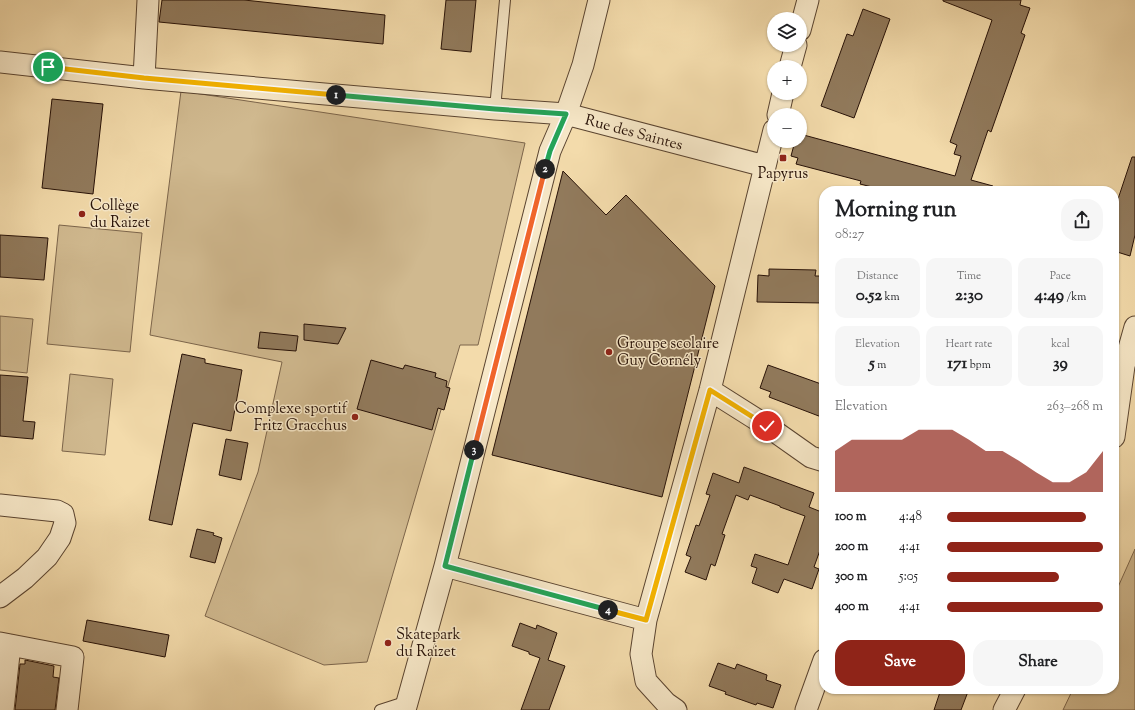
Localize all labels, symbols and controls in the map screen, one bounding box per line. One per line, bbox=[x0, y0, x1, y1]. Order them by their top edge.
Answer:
map controls bbox=[767, 12, 807, 148]
button: layers bbox=[767, 12, 807, 52]
pin bbox=[31, 50, 65, 84]
icon: arrive bbox=[37, 56, 59, 78]
button: + bbox=[767, 60, 807, 100]
pin: 1 bbox=[326, 85, 346, 105]
text: 1 bbox=[334, 87, 338, 103]
button: − bbox=[767, 108, 807, 148]
street label: Rue des Saintes bbox=[582, 110, 685, 157]
marker: Papyrus bbox=[778, 153, 788, 163]
pin: 2 bbox=[535, 159, 555, 179]
text: 2 bbox=[542, 161, 548, 177]
place label: Papyrus bbox=[758, 164, 808, 185]
text: Morning run bbox=[835, 195, 957, 227]
place label: Collège du Raizet bbox=[90, 196, 150, 234]
button: share bbox=[1061, 199, 1103, 241]
marker: Collège du Raizet bbox=[77, 209, 87, 219]
text: 08:27 bbox=[835, 226, 864, 244]
text: Distance bbox=[857, 268, 898, 284]
text: Time bbox=[957, 268, 981, 284]
text: Pace bbox=[1050, 268, 1071, 284]
text: 0.52 bbox=[856, 284, 882, 308]
text: 2:30 bbox=[955, 284, 983, 308]
text: 4:49 bbox=[1034, 284, 1064, 308]
text: km bbox=[882, 289, 900, 305]
text: /km bbox=[1064, 289, 1086, 305]
place label: Groupe scolaire Guy Cornély bbox=[617, 334, 719, 372]
text: Elevation bbox=[855, 336, 900, 352]
text: Heart rate bbox=[946, 336, 992, 352]
text: kcal bbox=[1051, 336, 1070, 352]
marker: Groupe scolaire Guy Cornély bbox=[604, 347, 614, 357]
text: 5 bbox=[869, 352, 875, 376]
text: 171 bbox=[947, 352, 967, 376]
text: 39 bbox=[1053, 352, 1068, 376]
text: m bbox=[875, 357, 886, 373]
text: bpm bbox=[967, 357, 991, 373]
text: Elevation bbox=[835, 398, 888, 416]
text: 263–268 m bbox=[1046, 398, 1103, 416]
place label: Complexe sportif Fritz Gracchus bbox=[235, 399, 348, 437]
pin bbox=[750, 409, 784, 443]
marker: Complexe sportif Fritz Gracchus bbox=[350, 412, 360, 422]
icon: check bbox=[756, 415, 778, 437]
pin: 3 bbox=[464, 440, 484, 460]
text: 3 bbox=[472, 442, 476, 458]
text: 100 m bbox=[835, 508, 867, 526]
text: 4:48 bbox=[899, 508, 922, 526]
text: 200 m bbox=[835, 538, 868, 556]
text: 4:41 bbox=[899, 538, 920, 556]
text: 300 m bbox=[835, 568, 867, 586]
text: 5:05 bbox=[899, 568, 918, 586]
text: 400 m bbox=[835, 598, 869, 616]
text: 4:41 bbox=[899, 598, 920, 616]
pin: 4 bbox=[598, 600, 618, 620]
text: 4 bbox=[605, 602, 611, 618]
place label: Skatepark du Raizet bbox=[396, 625, 461, 663]
marker: Skatepark du Raizet bbox=[383, 638, 393, 648]
button: Save bbox=[835, 640, 965, 686]
button: Share bbox=[973, 640, 1103, 686]

